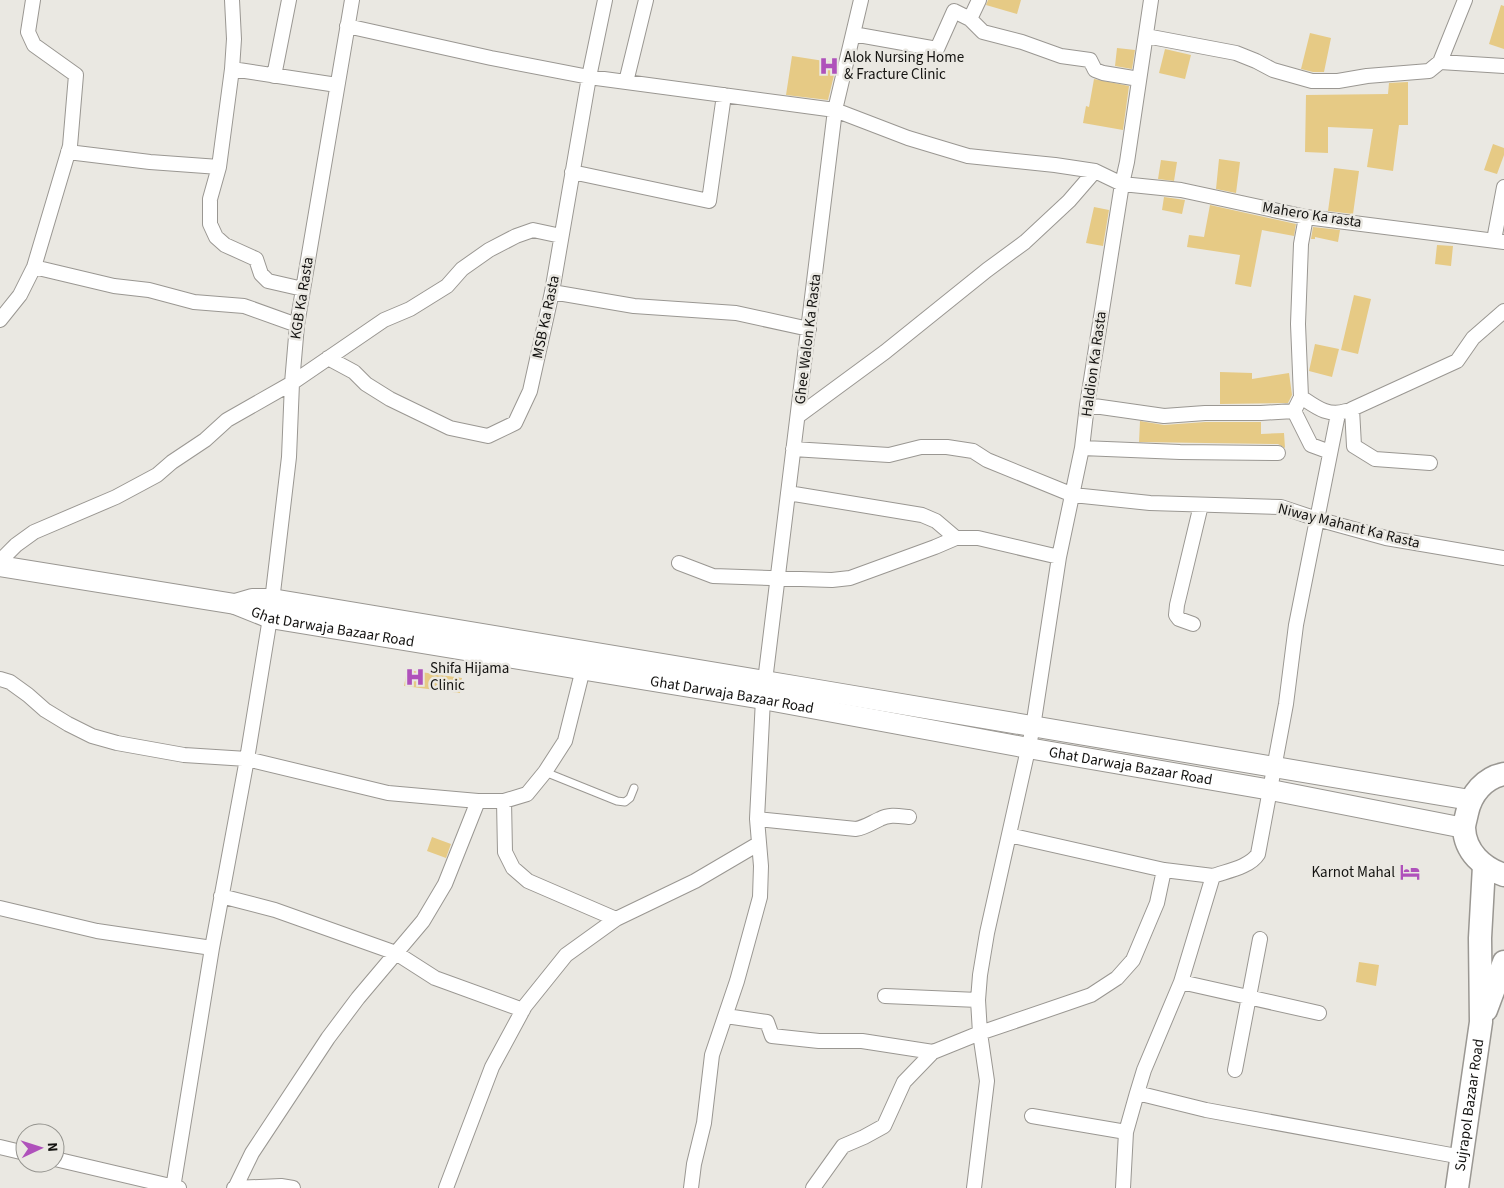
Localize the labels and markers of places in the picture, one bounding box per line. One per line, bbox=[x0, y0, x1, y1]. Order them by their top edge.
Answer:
place label: Alok Nursing Home & Fracture Clinic bbox=[844, 47, 964, 85]
hospital icon: Alok Nursing Home & Fracture Clinic bbox=[818, 55, 840, 77]
place label: Shifa Hijama Clinic bbox=[430, 658, 509, 696]
hospital icon: Shifa Hijama Clinic bbox=[404, 666, 426, 688]
hotel icon: Karnot Mahal bbox=[1399, 861, 1421, 883]
place label: Karnot Mahal bbox=[1311, 862, 1395, 883]

